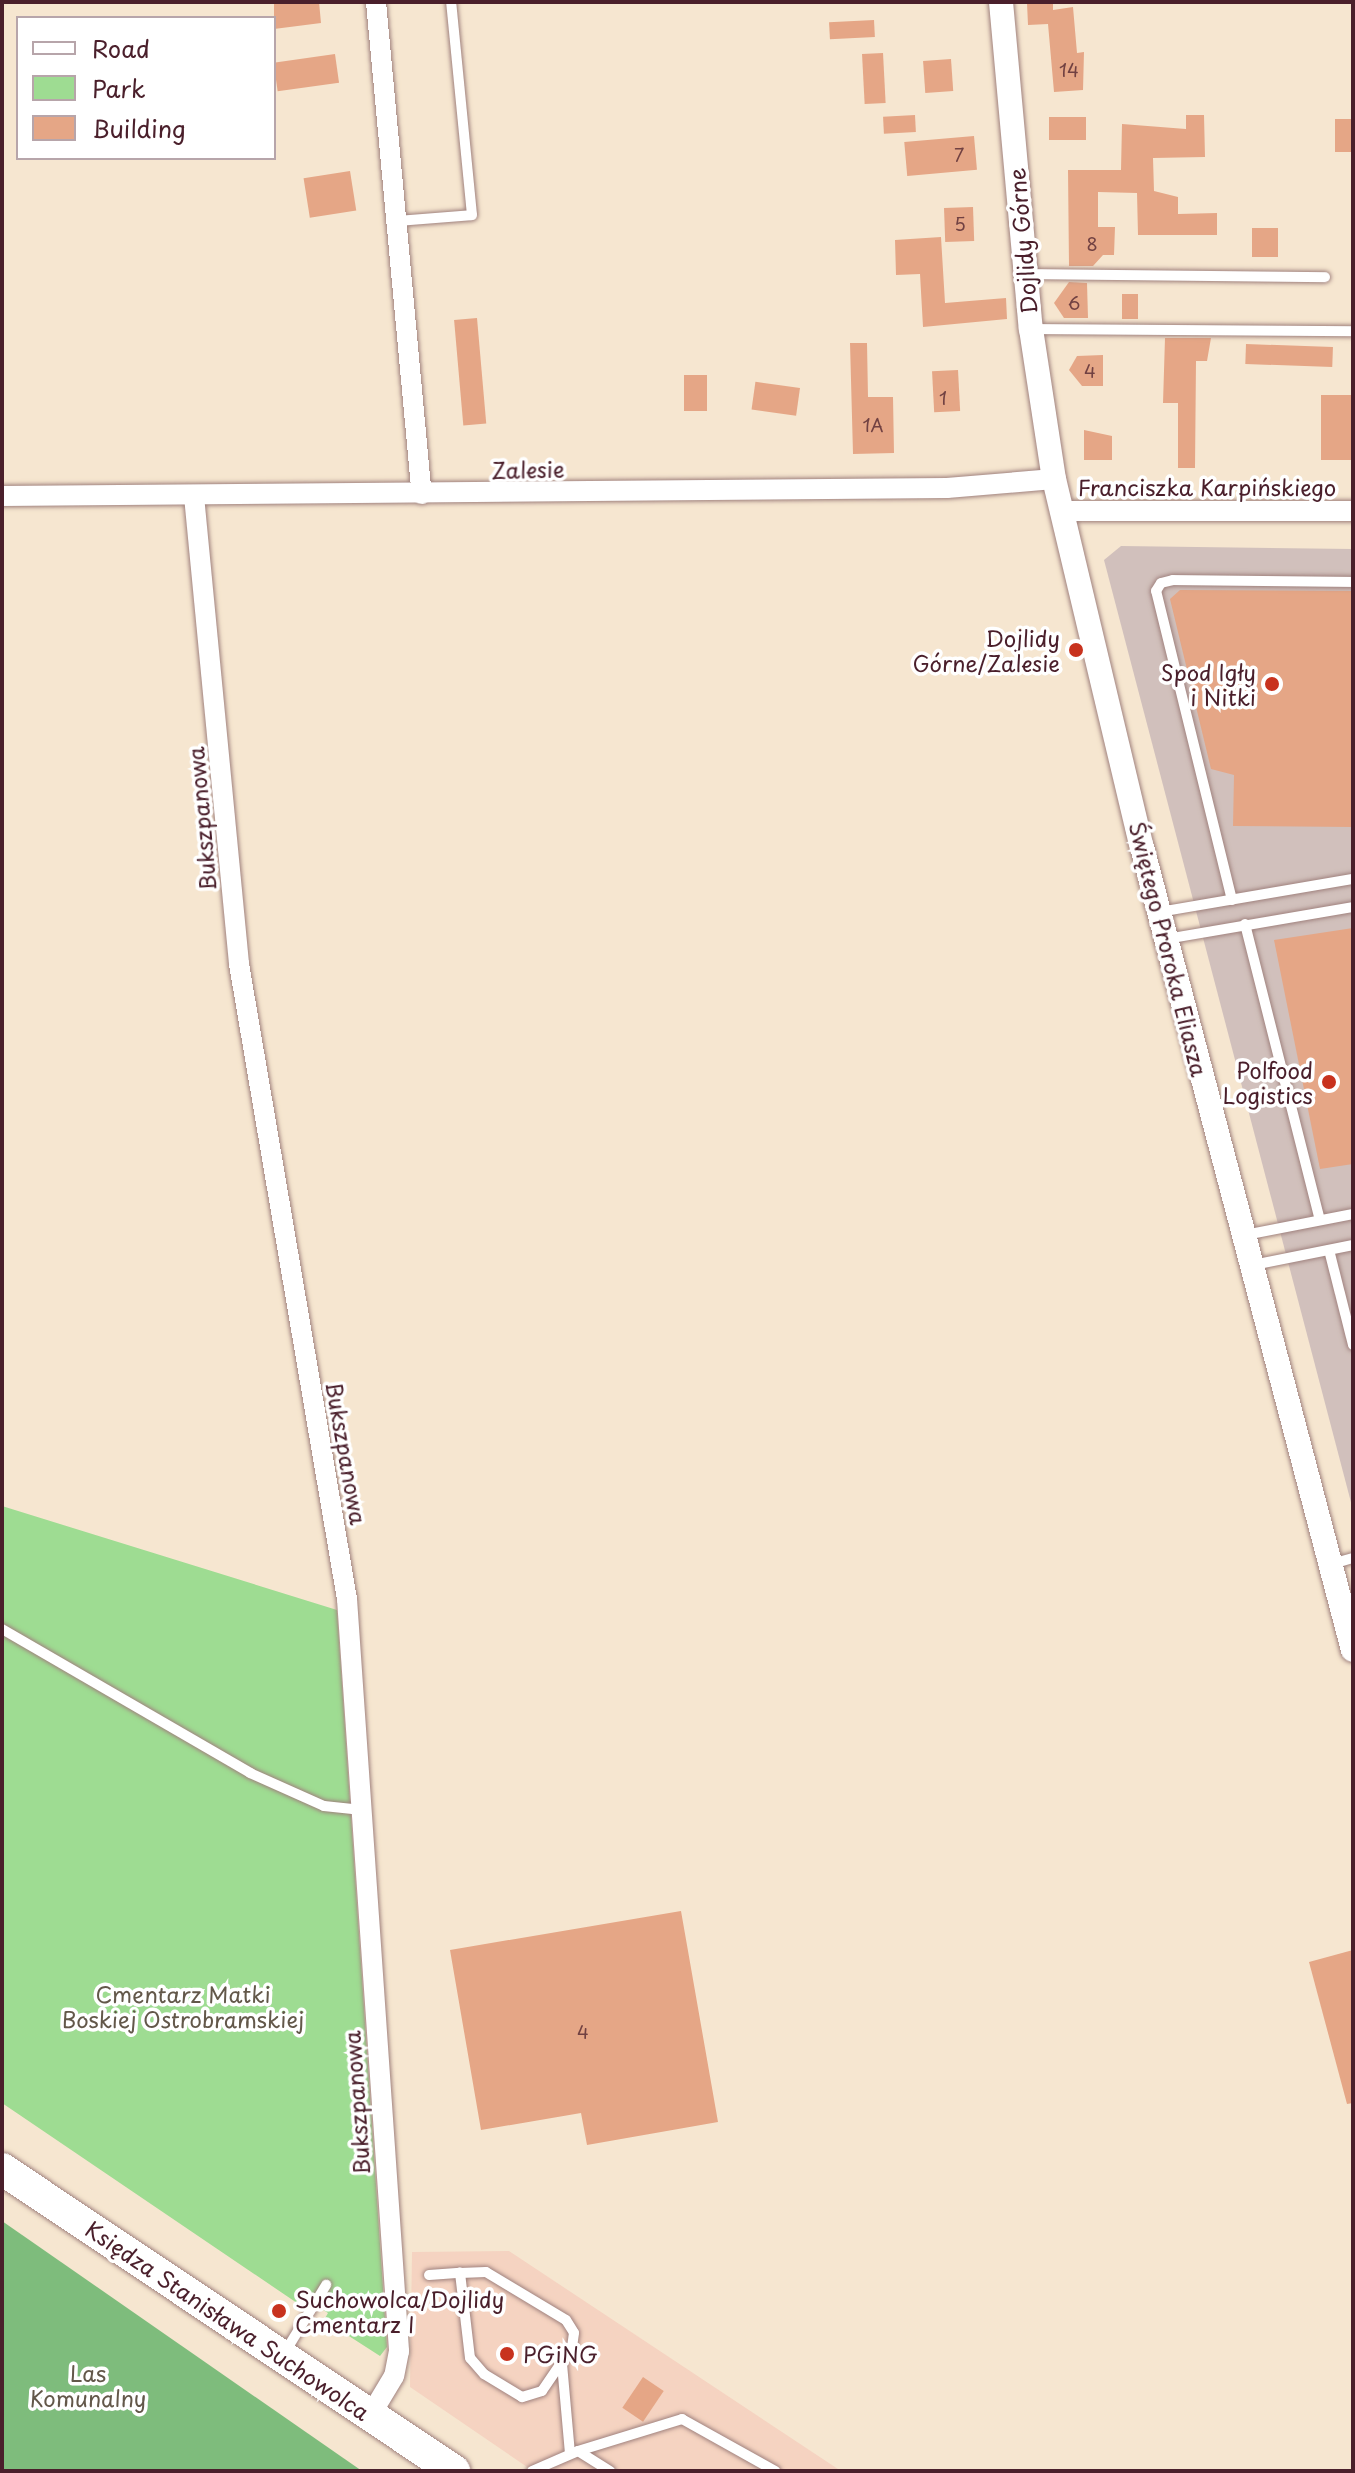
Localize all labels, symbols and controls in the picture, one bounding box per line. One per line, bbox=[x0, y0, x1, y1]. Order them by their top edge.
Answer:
legend bbox=[16, 16, 276, 160]
text: Road bbox=[92, 30, 150, 66]
house number: 14 bbox=[1059, 59, 1079, 81]
text: Park bbox=[92, 70, 146, 106]
text: Building bbox=[92, 110, 186, 146]
house number: 7 bbox=[954, 144, 964, 166]
street label: Dojlidy Górne bbox=[1002, 167, 1042, 315]
house number: 5 bbox=[954, 213, 966, 235]
house number: 8 bbox=[1086, 233, 1098, 255]
house number: 6 bbox=[1068, 292, 1080, 314]
house number: 4 bbox=[1084, 360, 1096, 382]
house number: 1 bbox=[939, 387, 947, 409]
house number: 1A bbox=[862, 414, 884, 436]
street label: Zalesie bbox=[491, 455, 565, 483]
street label: Franciszka Karpińskiego bbox=[1078, 474, 1336, 500]
place label: Dojlidy Górne/Zalesie bbox=[913, 624, 1060, 676]
marker: Dojlidy Górne/Zalesie bbox=[1067, 641, 1085, 659]
place label: Spod Igły i Nitki bbox=[1159, 658, 1256, 710]
marker: Spod Igły i Nitki bbox=[1263, 675, 1281, 693]
street label: Bukszpanowa bbox=[182, 746, 220, 892]
street label: Świętego Proroka Eliasza bbox=[1124, 818, 1214, 1080]
place label: Polfood Logistics bbox=[1223, 1056, 1313, 1108]
marker: Polfood Logistics bbox=[1320, 1073, 1338, 1091]
street label: Bukszpanowa bbox=[321, 1379, 373, 1527]
park label: Cmentarz Matki Boskiej Ostrobramskiej bbox=[62, 1980, 304, 2032]
house number: 4 bbox=[577, 2021, 589, 2043]
street label: Bukszpanowa bbox=[338, 2030, 374, 2176]
street label: Księdza Stanisława Suchowolca bbox=[81, 2215, 375, 2425]
place label: Suchowolca/Dojlidy Cmentarz I bbox=[295, 2285, 504, 2336]
marker: Suchowolca/Dojlidy Cmentarz I bbox=[270, 2302, 288, 2320]
place label: PGiNG bbox=[523, 2341, 598, 2367]
marker: PGiNG bbox=[498, 2345, 516, 2363]
park label: Las Komunalny bbox=[30, 2359, 146, 2410]

